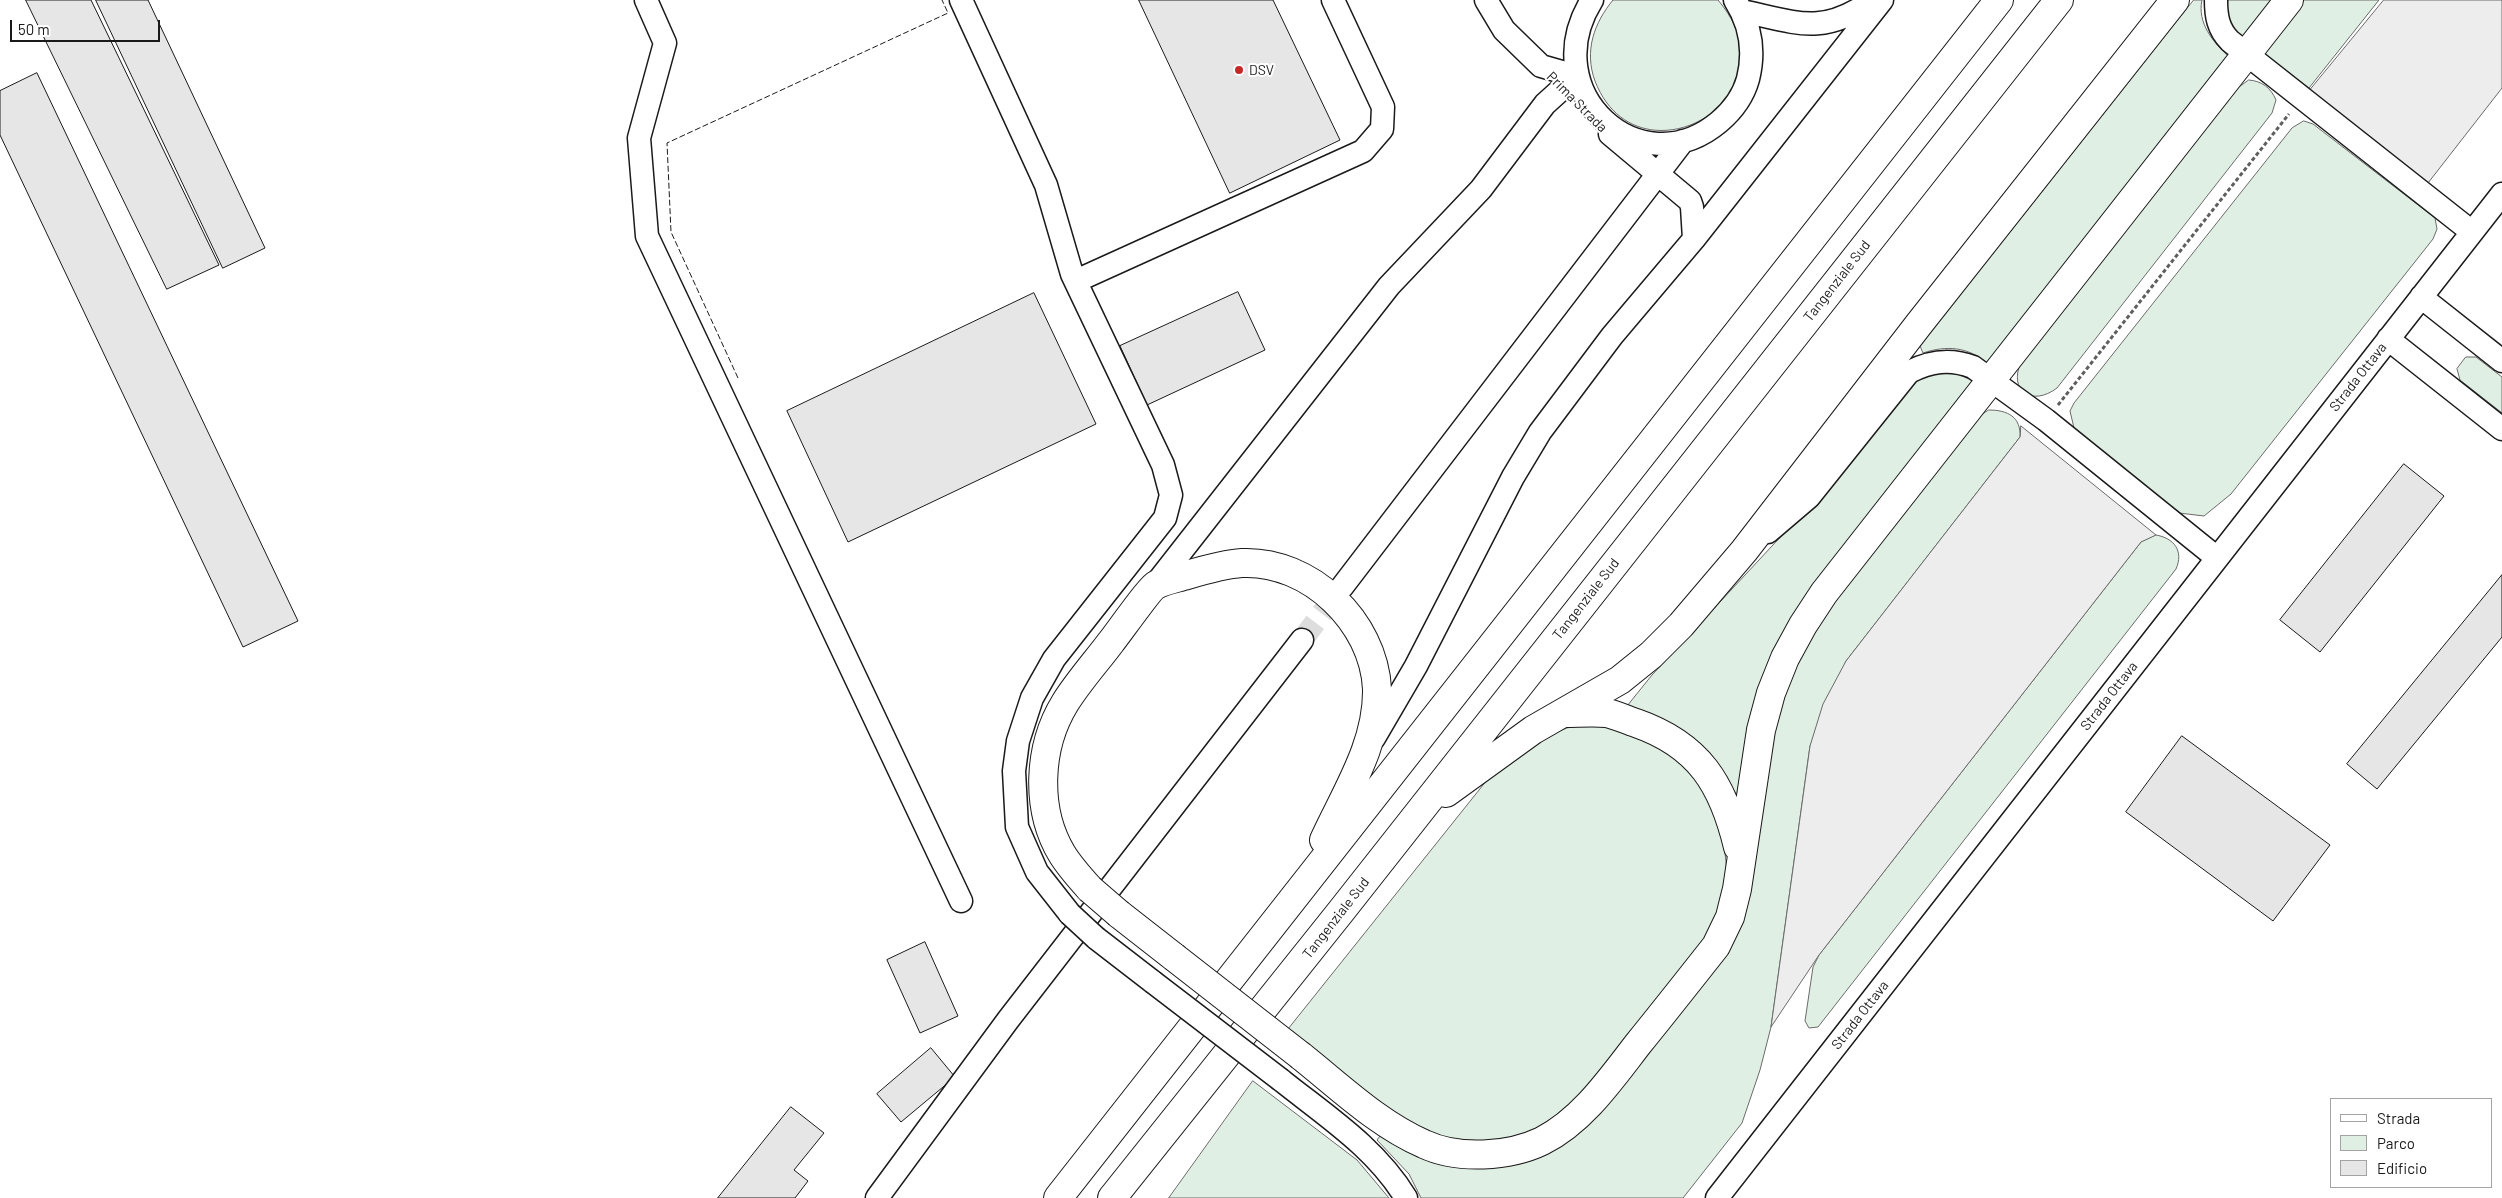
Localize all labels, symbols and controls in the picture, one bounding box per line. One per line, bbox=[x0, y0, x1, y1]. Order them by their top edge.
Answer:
scale bar bbox=[12, 10, 162, 42]
text: 50 m bbox=[18, 20, 50, 38]
place label: DSV bbox=[1249, 62, 1274, 78]
marker: DSV bbox=[1233, 64, 1245, 76]
street label: Prima Strada bbox=[1543, 68, 1611, 136]
street label: Tangenziale Sud bbox=[1800, 237, 1874, 325]
street label: Strada Ottava bbox=[2326, 339, 2390, 415]
street label: Tangenziale Sud bbox=[1549, 555, 1623, 643]
street label: Strada Ottava bbox=[2077, 658, 2141, 734]
street label: Tangenziale Sud bbox=[1299, 874, 1373, 962]
street label: Strada Ottava bbox=[1828, 977, 1892, 1053]
legend bbox=[2330, 1098, 2492, 1188]
text: Strada bbox=[2377, 1109, 2420, 1127]
text: Parco bbox=[2377, 1134, 2415, 1152]
text: Edificio bbox=[2377, 1159, 2427, 1177]

